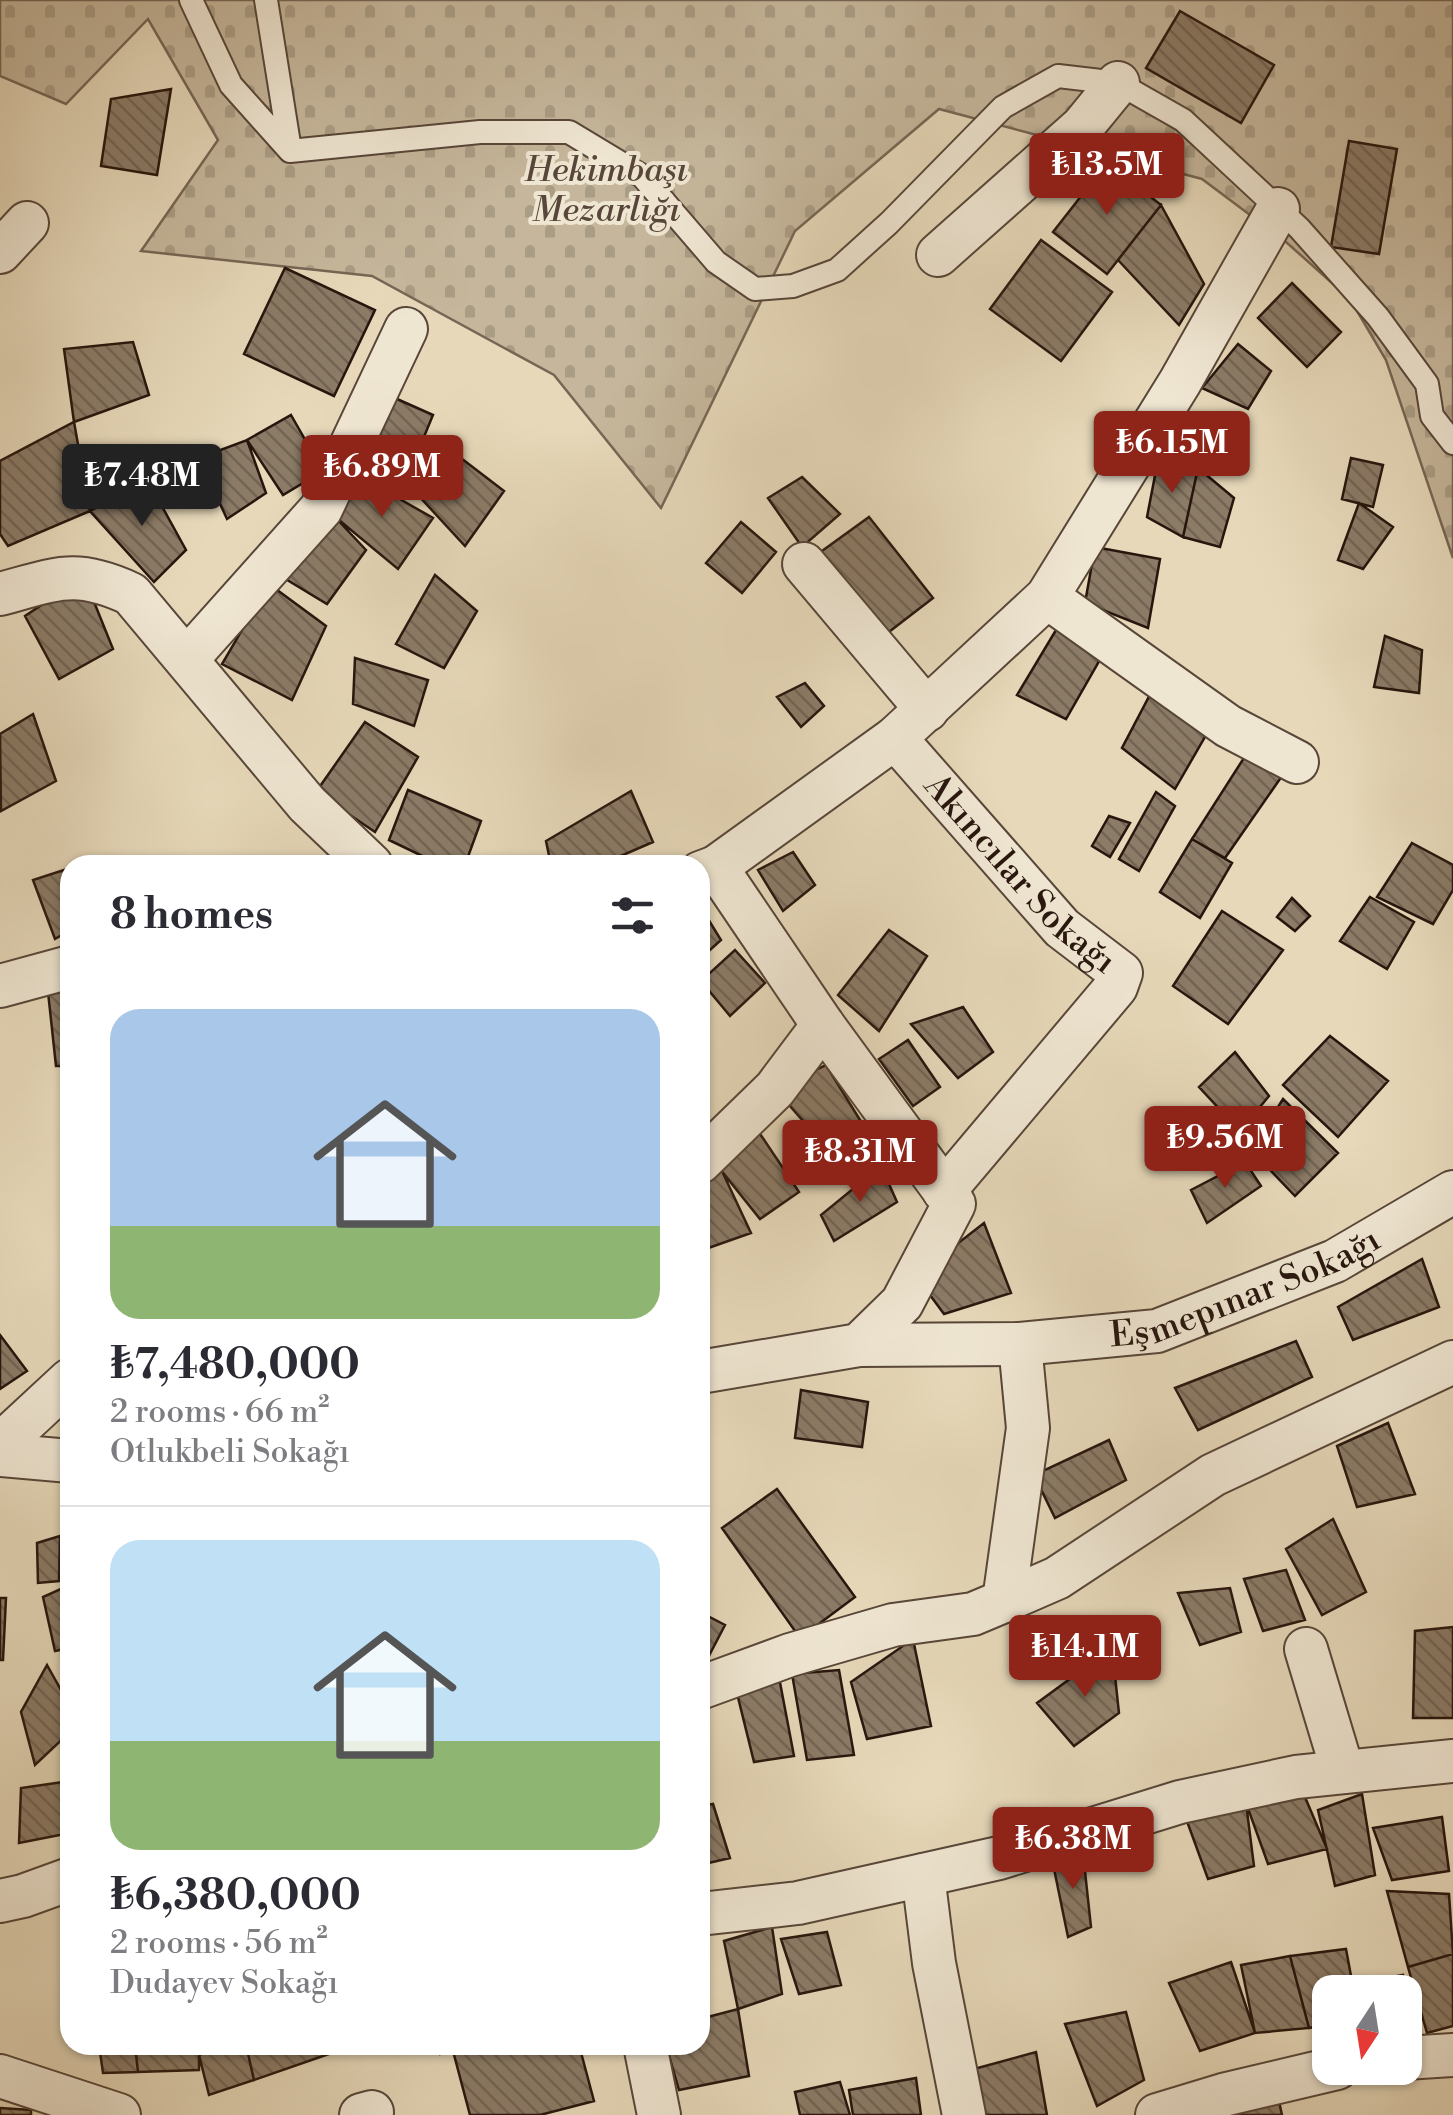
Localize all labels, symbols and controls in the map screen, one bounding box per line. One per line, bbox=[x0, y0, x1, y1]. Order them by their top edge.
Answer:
pin: ₺13.5M bbox=[1026, 133, 1188, 218]
text: ₺13.5M bbox=[1051, 145, 1163, 185]
park label: Hekimbaşı Mezarlığı bbox=[524, 149, 688, 232]
pin: ₺6.15M bbox=[1091, 411, 1253, 496]
text: ₺6.15M bbox=[1116, 423, 1228, 463]
pin: ₺6.89M bbox=[301, 435, 463, 520]
pin: ₺7.48M bbox=[61, 444, 223, 529]
text: ₺6.89M bbox=[323, 447, 441, 487]
text: ₺7.48M bbox=[84, 456, 200, 496]
street label: Akıncılar Sokağı bbox=[914, 764, 1125, 983]
icon: filters bbox=[605, 888, 660, 943]
text: 8 homes bbox=[110, 889, 273, 942]
icon: home bbox=[295, 1074, 475, 1254]
pin: ₺9.56M bbox=[1144, 1106, 1306, 1191]
text: ₺9.56M bbox=[1166, 1118, 1284, 1158]
pin: ₺8.31M bbox=[779, 1120, 941, 1205]
text: ₺8.31M bbox=[804, 1132, 916, 1172]
street label: Eşmepınar Sokağı bbox=[1108, 1218, 1388, 1357]
text: ₺7,480,000 bbox=[110, 1339, 360, 1392]
text: 2 rooms · 66 m² bbox=[110, 1392, 329, 1432]
text: Otlukbeli Sokağı bbox=[110, 1432, 350, 1472]
icon: home bbox=[295, 1605, 475, 1785]
pin: ₺14.1M bbox=[1004, 1615, 1166, 1700]
text: ₺14.1M bbox=[1031, 1627, 1139, 1667]
pin: ₺6.38M bbox=[992, 1807, 1154, 1892]
text: ₺6.38M bbox=[1015, 1819, 1131, 1859]
text: ₺6,380,000 bbox=[110, 1870, 361, 1923]
text: 2 rooms · 56 m² bbox=[110, 1923, 328, 1963]
text: Dudayev Sokağı bbox=[110, 1963, 338, 2003]
north arrow bbox=[1312, 1975, 1422, 2085]
map controls bbox=[1312, 1975, 1422, 2085]

